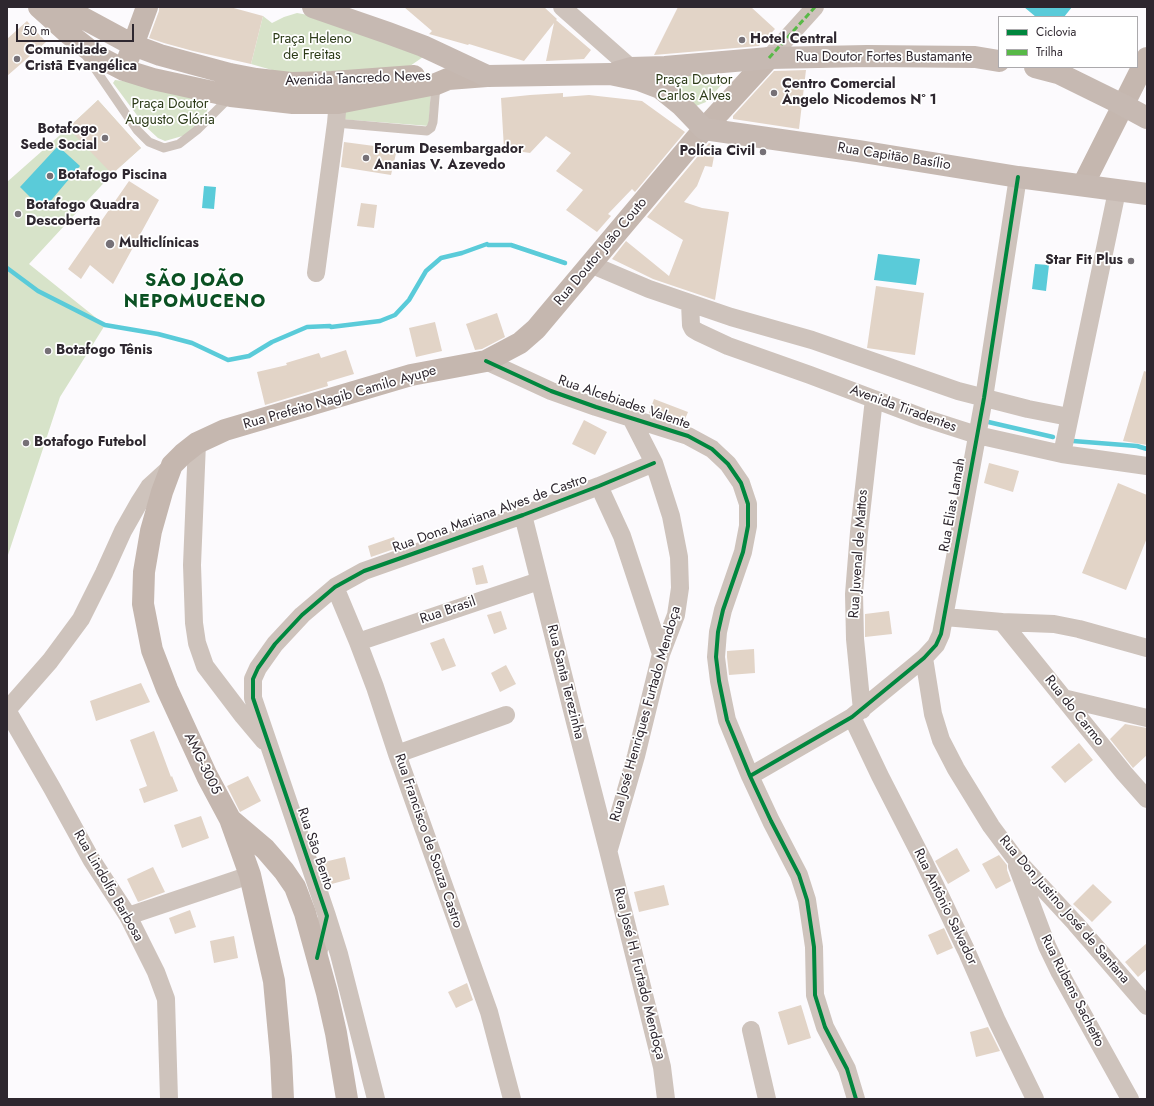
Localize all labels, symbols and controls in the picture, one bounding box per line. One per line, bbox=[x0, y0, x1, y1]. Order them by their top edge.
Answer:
scale bar bbox=[18, 16, 136, 42]
legend bbox=[998, 16, 1138, 68]
text: 50 m bbox=[23, 22, 50, 40]
text: Ciclovia bbox=[1036, 23, 1076, 41]
park label: Praça Heleno de Freitas bbox=[272, 32, 352, 64]
place label: Hotel Central bbox=[750, 32, 837, 48]
marker: Hotel Central bbox=[737, 35, 747, 45]
place label: Comunidade Cristã Evangélica bbox=[25, 43, 137, 76]
text: Trilha bbox=[1036, 43, 1063, 61]
street label: Rua Doutor Fortes Bustamante bbox=[796, 50, 972, 66]
marker: Comunidade Cristã Evangélica bbox=[12, 54, 22, 64]
street label: Avenida Tancredo Neves bbox=[285, 68, 431, 90]
park label: Praça Doutor Carlos Alves bbox=[656, 73, 732, 106]
place label: Centro Comercial Ângelo Nicodemos Nº 1 bbox=[782, 77, 937, 110]
marker: Centro Comercial Ângelo Nicodemos Nº 1 bbox=[769, 88, 779, 98]
park label: Praça Doutor Augusto Glória bbox=[125, 97, 215, 130]
place label: Botafogo Sede Social bbox=[20, 122, 97, 154]
marker: Botafogo Sede Social bbox=[100, 133, 110, 143]
street label: Rua Capitão Basílio bbox=[836, 140, 952, 174]
place label: Forum Desembargador Ananias V. Azevedo bbox=[374, 142, 524, 174]
place label: Polícia Civil bbox=[680, 144, 755, 160]
marker: Polícia Civil bbox=[758, 147, 768, 157]
marker: Forum Desembargador Ananias V. Azevedo bbox=[361, 153, 371, 163]
place label: Botafogo Piscina bbox=[58, 168, 167, 184]
marker: Botafogo Piscina bbox=[45, 171, 55, 181]
street label: Rua Doutor João Couto bbox=[551, 195, 651, 309]
place label: Botafogo Quadra Descoberta bbox=[26, 198, 139, 230]
marker: Botafogo Quadra Descoberta bbox=[13, 209, 23, 219]
place label: Multiclínicas bbox=[119, 236, 199, 252]
marker: Multiclínicas bbox=[104, 238, 116, 250]
place label: Star Fit Plus bbox=[1045, 253, 1123, 269]
marker: Star Fit Plus bbox=[1126, 256, 1136, 266]
district label: SÃO JOÃO NEPOMUCENO bbox=[124, 271, 266, 314]
place label: Botafogo Tênis bbox=[56, 343, 152, 359]
marker: Botafogo Tênis bbox=[43, 346, 53, 356]
street label: Rua Prefeito Nagib Camilo Ayupe bbox=[242, 362, 438, 434]
street label: Rua Alcebiades Valente bbox=[556, 372, 692, 434]
street label: Avenida Tiradentes bbox=[847, 382, 959, 436]
place label: Botafogo Futebol bbox=[34, 435, 146, 451]
marker: Botafogo Futebol bbox=[21, 438, 31, 448]
street label: Rua Elias Lamah bbox=[936, 457, 970, 553]
street label: Rua Dona Mariana Alves de Castro bbox=[391, 471, 589, 557]
street label: Rua Juvenal de Mattos bbox=[846, 489, 872, 619]
street label: Rua Brasil bbox=[418, 594, 478, 628]
street label: Rua José Henriques Furtado Mendoça bbox=[607, 604, 685, 824]
street label: Rua Santa Terezinha bbox=[543, 623, 587, 741]
street label: Rua do Carmo bbox=[1041, 672, 1107, 750]
street label: AMG-3005 bbox=[180, 730, 224, 798]
street label: Rua Francisco de Souza Castro bbox=[390, 752, 466, 930]
street label: Rua São Bento bbox=[293, 806, 337, 892]
street label: Rua Lindolfo Barbosa bbox=[69, 827, 147, 945]
street label: Rua Don Justino José de Santana bbox=[995, 833, 1133, 987]
street label: Rua Antônio Salvador bbox=[910, 846, 980, 968]
street label: Rua José H. Furtado Mendoça bbox=[610, 886, 668, 1062]
street label: Rua Rubens Sachetto bbox=[1036, 932, 1108, 1050]

